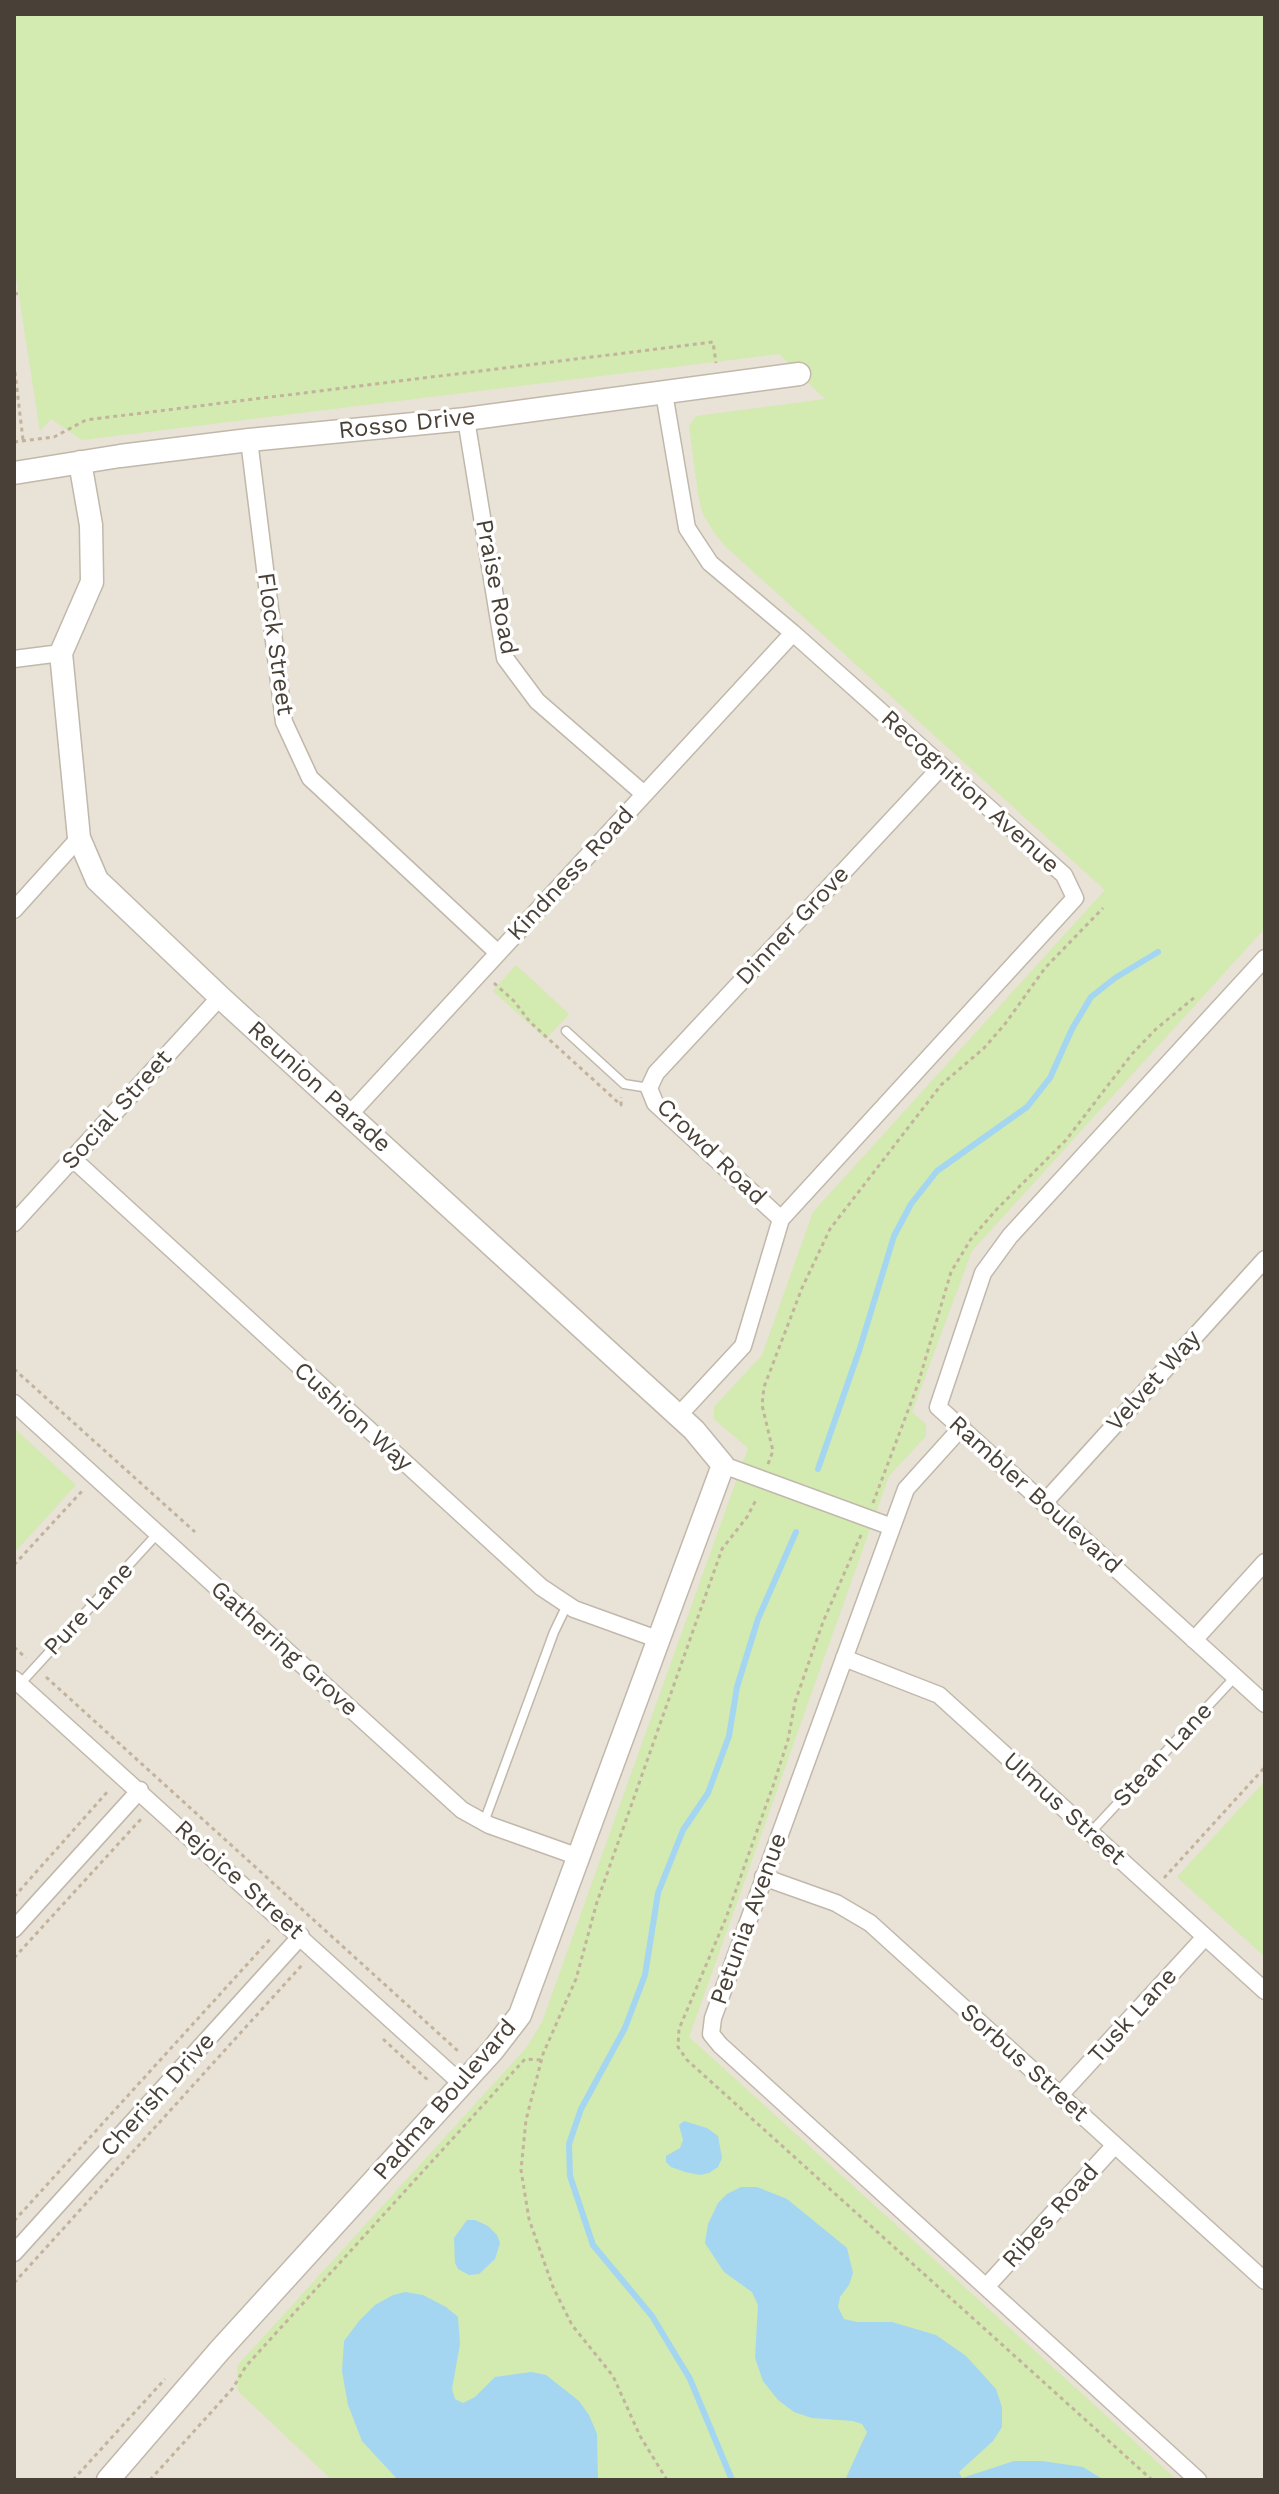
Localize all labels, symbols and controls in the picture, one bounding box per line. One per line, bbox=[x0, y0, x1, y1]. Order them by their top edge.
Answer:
street label: Rosso Drive bbox=[337, 402, 477, 446]
street label: Praise Road bbox=[469, 517, 523, 657]
street label: Flock Street bbox=[251, 571, 299, 717]
street label: Recognition Avenue bbox=[875, 704, 1065, 880]
street label: Kindness Road bbox=[502, 801, 640, 947]
street label: Dinner Grove bbox=[730, 860, 856, 992]
street label: Reunion Parade bbox=[241, 1015, 397, 1159]
street label: Social Street bbox=[56, 1044, 178, 1176]
street label: Crowd Road bbox=[650, 1093, 772, 1211]
street label: Velvet Way bbox=[1101, 1324, 1207, 1438]
street label: Cushion Way bbox=[288, 1356, 418, 1478]
street label: Rambler Boulevard bbox=[943, 1410, 1127, 1580]
street label: Pure Lane bbox=[38, 1556, 140, 1662]
street label: Gathering Grove bbox=[204, 1575, 364, 1723]
street label: Stean Lane bbox=[1107, 1697, 1219, 1813]
street label: Ulmus Street bbox=[997, 1746, 1131, 1872]
street label: Rejoice Street bbox=[168, 1814, 310, 1946]
street label: Petunia Avenue bbox=[705, 1829, 793, 2009]
street label: Tusk Lane bbox=[1083, 1962, 1183, 2070]
street label: Sorbus Street bbox=[954, 1998, 1094, 2128]
street label: Padma Boulevard bbox=[367, 2014, 523, 2186]
street label: Cherish Drive bbox=[95, 2027, 221, 2163]
street label: Ribes Road bbox=[997, 2158, 1105, 2274]

